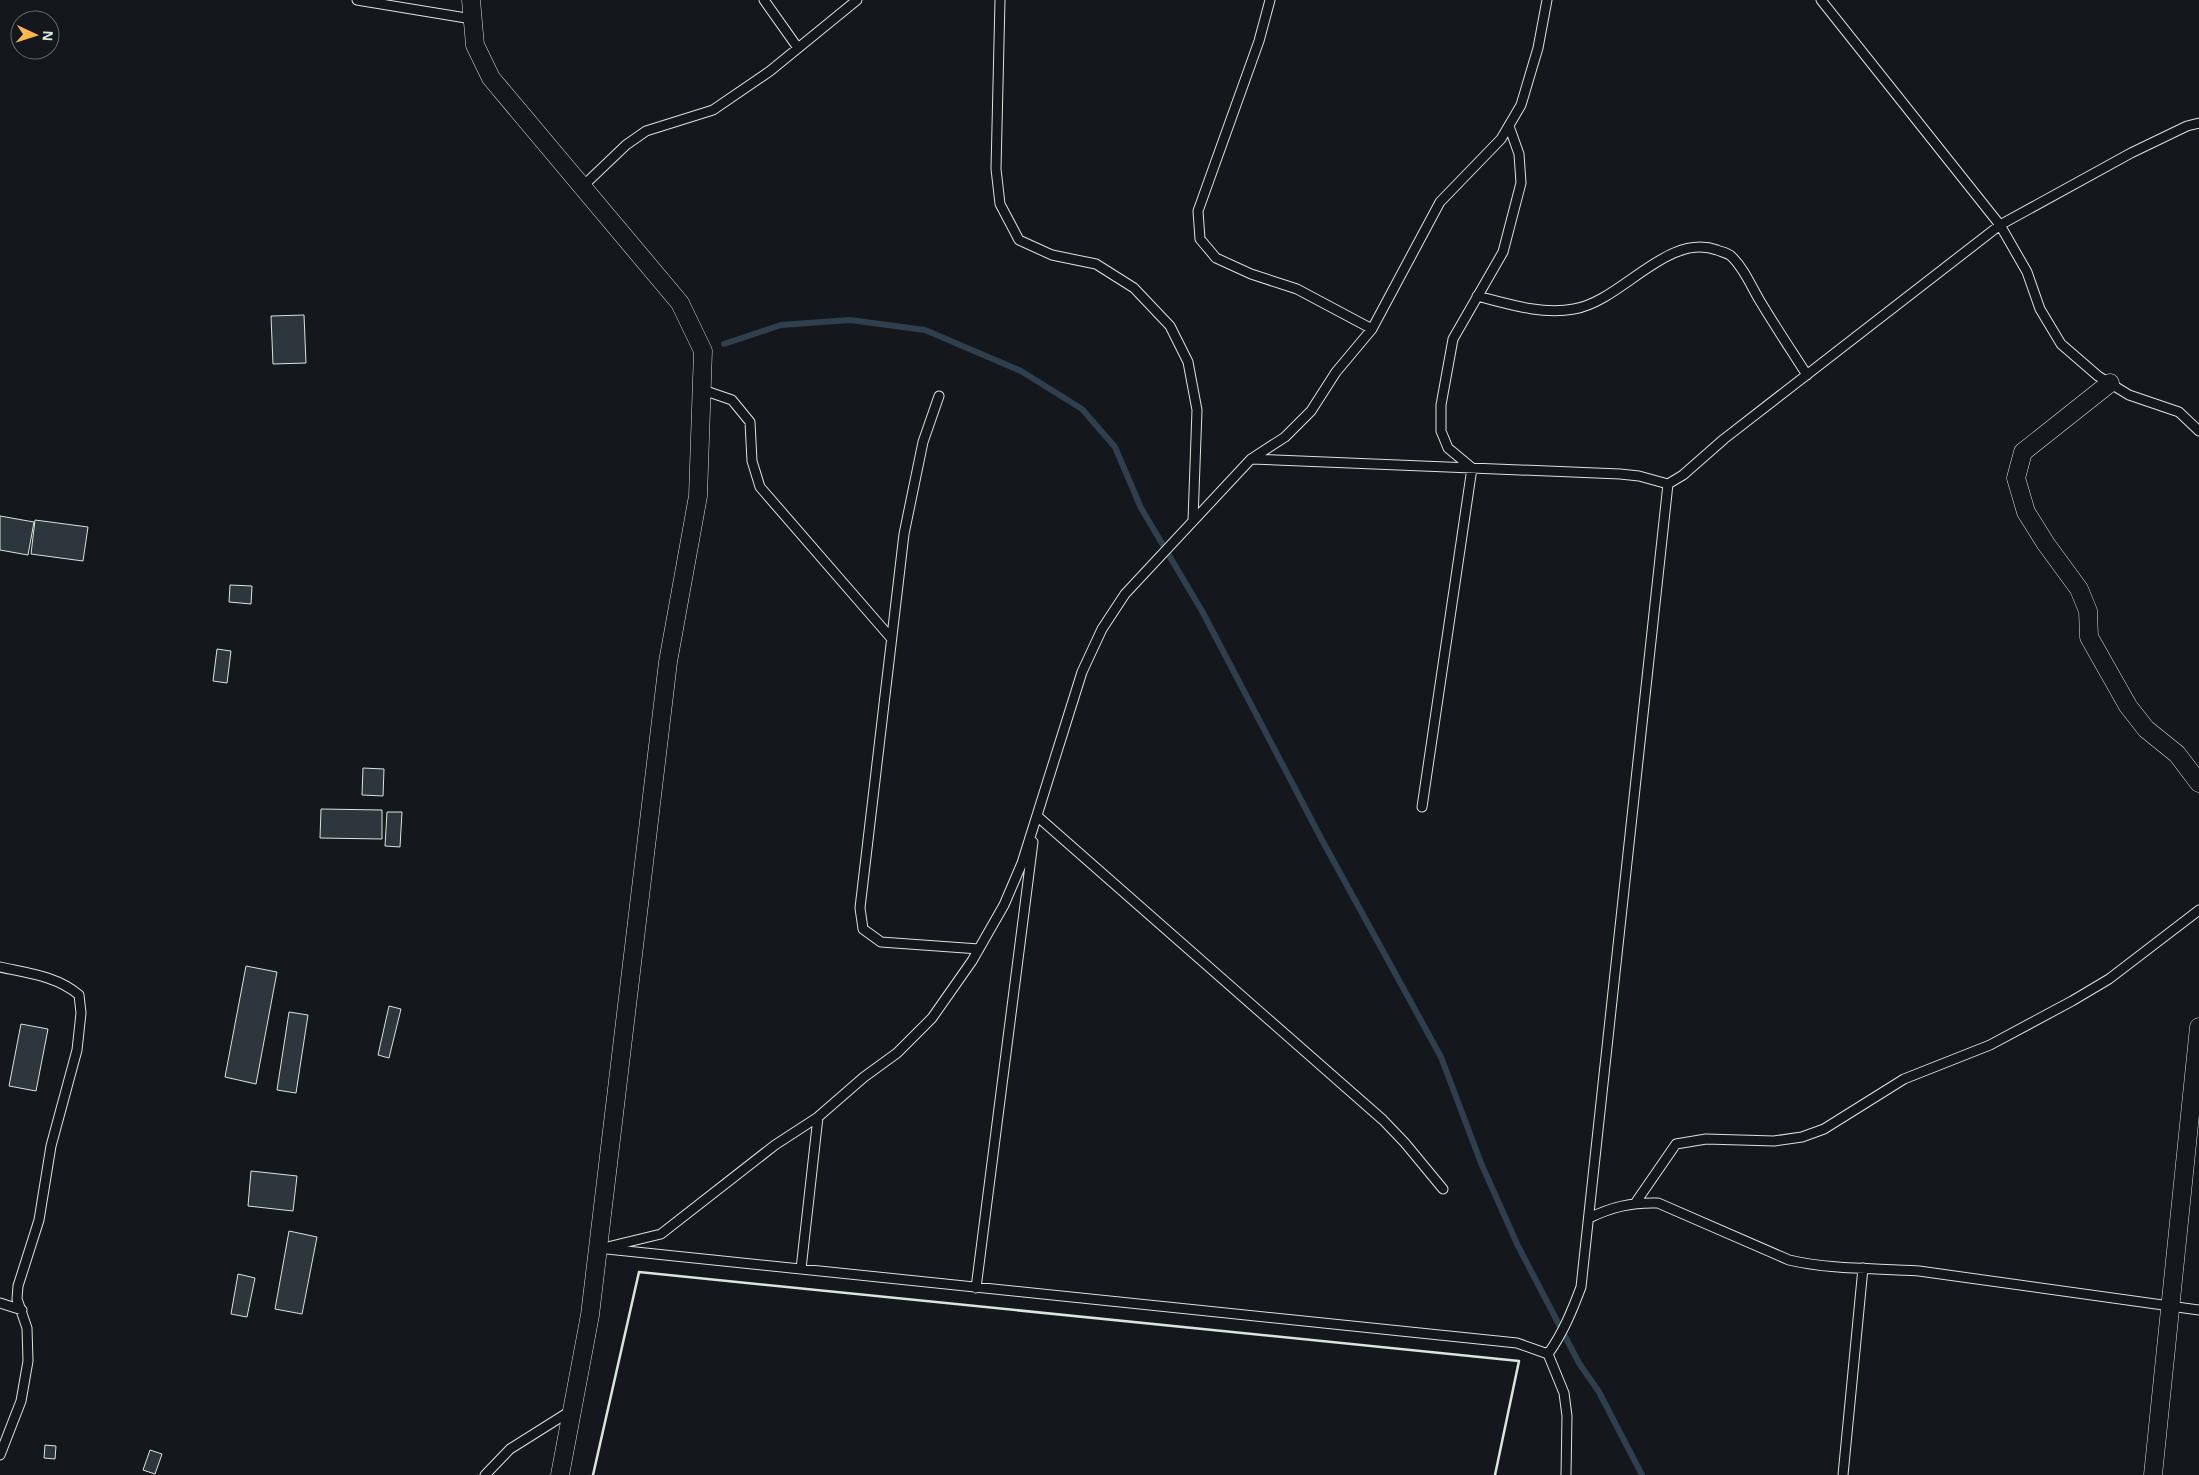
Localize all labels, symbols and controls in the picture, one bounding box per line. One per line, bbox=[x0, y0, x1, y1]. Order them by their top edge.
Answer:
north arrow bbox=[10, 10, 60, 60]
text: N bbox=[40, 30, 56, 42]

